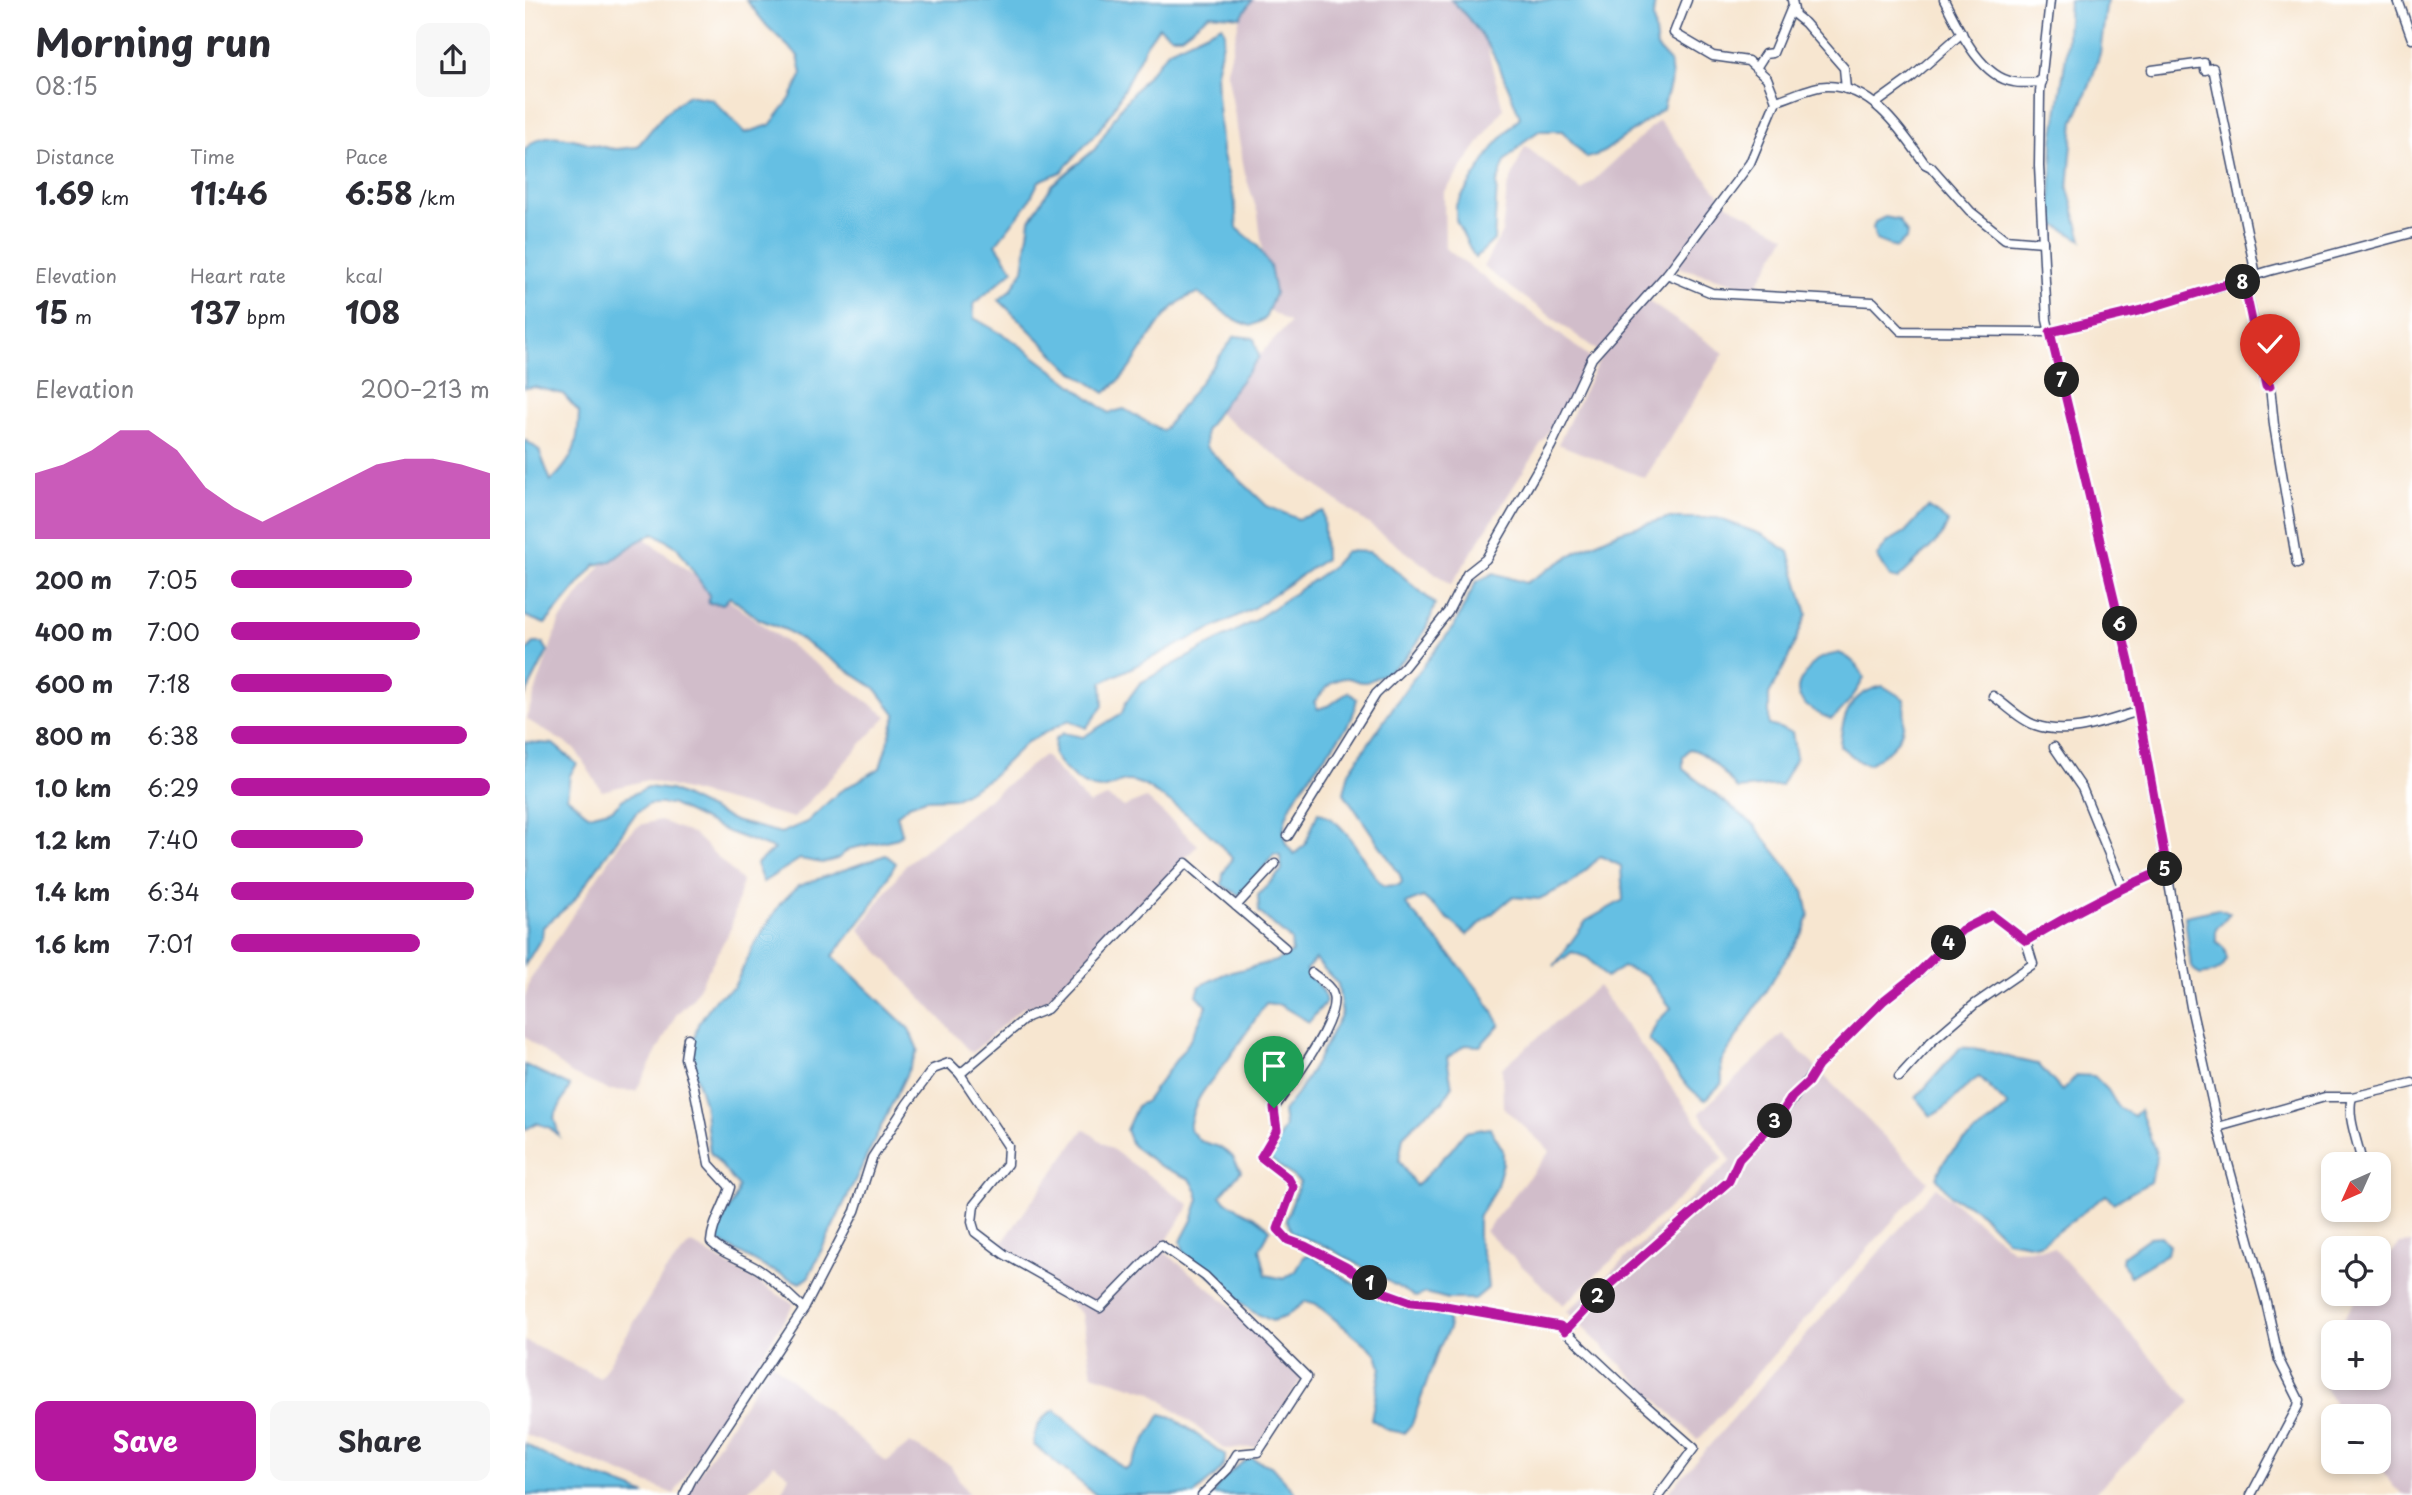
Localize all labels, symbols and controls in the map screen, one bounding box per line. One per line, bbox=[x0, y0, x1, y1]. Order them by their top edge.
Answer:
text: Morning run bbox=[35, 13, 271, 70]
button: share bbox=[416, 23, 490, 97]
text: 08:15 bbox=[35, 68, 98, 103]
text: Distance bbox=[35, 142, 115, 170]
text: Time bbox=[190, 142, 235, 170]
text: Pace bbox=[345, 142, 388, 170]
text: 1.69 bbox=[35, 170, 95, 215]
text: 11:46 bbox=[190, 170, 268, 215]
text: 6:58 bbox=[345, 170, 413, 215]
text: km bbox=[95, 183, 129, 211]
text: /km bbox=[413, 183, 455, 211]
text: Elevation bbox=[35, 261, 117, 289]
text: Heart rate bbox=[190, 261, 286, 289]
text: kcal bbox=[345, 261, 383, 289]
pin: 8 bbox=[2225, 264, 2261, 300]
text: 8 bbox=[2237, 267, 2248, 295]
text: 15 bbox=[35, 289, 69, 334]
text: 137 bbox=[190, 289, 240, 334]
text: 108 bbox=[345, 289, 400, 334]
text: m bbox=[69, 302, 92, 330]
text: bpm bbox=[240, 302, 286, 330]
pin bbox=[2240, 314, 2300, 386]
icon: check bbox=[2251, 325, 2289, 363]
pin: 7 bbox=[2045, 362, 2079, 398]
text: 7 bbox=[2056, 365, 2067, 393]
text: Elevation bbox=[35, 371, 134, 406]
text: 200–213 m bbox=[360, 371, 490, 406]
text: 200 m bbox=[35, 562, 112, 597]
text: 7:05 bbox=[147, 562, 198, 597]
pin: 6 bbox=[2103, 606, 2137, 642]
text: 6 bbox=[2113, 609, 2126, 637]
text: 400 m bbox=[35, 614, 113, 649]
text: 7:00 bbox=[147, 614, 200, 649]
text: 600 m bbox=[35, 666, 113, 701]
text: 7:18 bbox=[147, 666, 191, 701]
text: 800 m bbox=[35, 718, 112, 753]
text: 6:38 bbox=[147, 718, 199, 753]
text: 1.0 km bbox=[35, 770, 112, 805]
text: 6:29 bbox=[147, 770, 199, 805]
text: 1.2 km bbox=[35, 822, 111, 857]
text: 7:40 bbox=[147, 822, 198, 857]
pin: 5 bbox=[2147, 852, 2183, 886]
text: 5 bbox=[2158, 854, 2171, 882]
text: 1.4 km bbox=[35, 874, 110, 909]
text: 6:34 bbox=[147, 874, 200, 909]
text: 1.6 km bbox=[35, 926, 110, 961]
text: 7:01 bbox=[147, 926, 193, 961]
pin: 4 bbox=[1931, 926, 1967, 960]
text: 4 bbox=[1942, 928, 1955, 956]
pin bbox=[1244, 1036, 1304, 1108]
icon: arrive bbox=[1255, 1047, 1293, 1085]
pin: 3 bbox=[1757, 1104, 1793, 1138]
text: 3 bbox=[1768, 1106, 1781, 1134]
north arrow bbox=[2321, 1152, 2391, 1222]
map controls bbox=[2321, 1152, 2391, 1474]
button: locate bbox=[2321, 1236, 2391, 1306]
pin: 1 bbox=[1353, 1266, 1387, 1300]
text: 1 bbox=[1365, 1268, 1374, 1296]
pin: 2 bbox=[1581, 1278, 1615, 1314]
text: 2 bbox=[1591, 1281, 1604, 1309]
button: + bbox=[2321, 1320, 2391, 1390]
button: Save bbox=[35, 1401, 256, 1481]
button: Share bbox=[270, 1401, 490, 1481]
button: − bbox=[2321, 1404, 2391, 1474]

